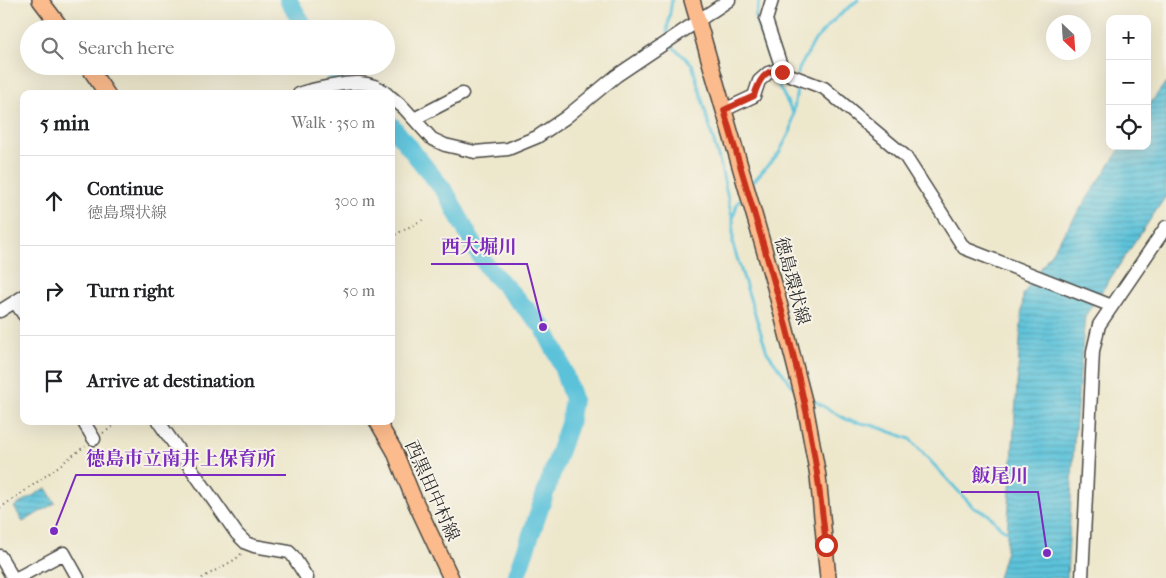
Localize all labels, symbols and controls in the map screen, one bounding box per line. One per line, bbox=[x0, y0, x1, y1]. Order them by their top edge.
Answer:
north arrow bbox=[1046, 15, 1091, 60]
map controls bbox=[1106, 15, 1151, 150]
button: + bbox=[1106, 15, 1151, 60]
search box bbox=[20, 20, 395, 75]
icon: search bbox=[38, 34, 66, 62]
text: Search here bbox=[78, 37, 174, 59]
button: − bbox=[1106, 60, 1151, 105]
route end bbox=[771, 61, 794, 84]
button: locate bbox=[1106, 105, 1151, 150]
text: 5 min bbox=[40, 111, 89, 135]
text: Walk · 350 m bbox=[291, 113, 375, 132]
text: Continue bbox=[87, 178, 163, 200]
icon: ahead bbox=[40, 187, 68, 215]
text: 300 m bbox=[334, 191, 375, 210]
text: 徳島環状線 bbox=[87, 203, 167, 222]
callout: 西大堀川 bbox=[431, 230, 527, 264]
street label: 徳島環状線 bbox=[770, 235, 814, 327]
text: 西大堀川 bbox=[441, 236, 517, 258]
icon: right bbox=[40, 277, 68, 305]
text: Turn right bbox=[87, 280, 174, 302]
text: 50 m bbox=[343, 281, 375, 300]
icon: arrive bbox=[40, 367, 68, 395]
text: Arrive at destination bbox=[87, 370, 255, 392]
street label: 西黒田中村線 bbox=[400, 437, 464, 545]
callout: 徳島市立南井上保育所 bbox=[76, 441, 286, 475]
text: 徳島市立南井上保育所 bbox=[86, 448, 276, 470]
callout: 飯尾川 bbox=[961, 458, 1038, 492]
text: 飯尾川 bbox=[971, 465, 1029, 487]
route start bbox=[815, 534, 838, 557]

